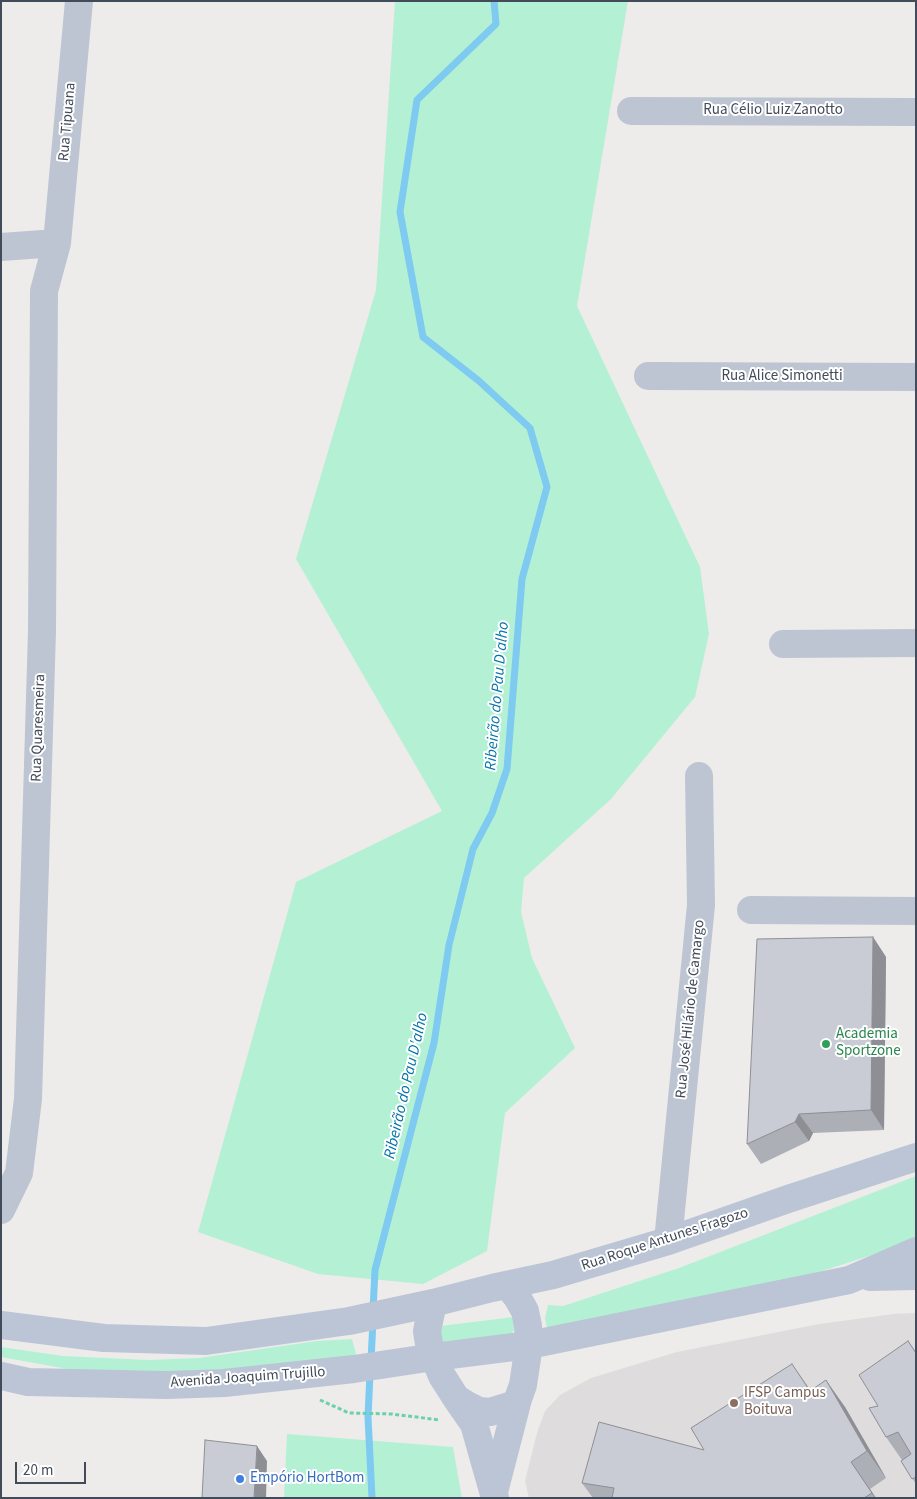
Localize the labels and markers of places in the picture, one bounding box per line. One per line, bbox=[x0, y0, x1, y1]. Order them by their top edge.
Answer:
place label: Academia Sportzone bbox=[836, 1026, 901, 1061]
marker: Academia Sportzone bbox=[820, 1038, 832, 1050]
place label: IFSP Campus Boituva bbox=[744, 1385, 826, 1420]
marker: IFSP Campus Boituva bbox=[728, 1397, 740, 1409]
place label: Empório HortBom bbox=[250, 1470, 364, 1488]
marker: Empório HortBom bbox=[234, 1473, 246, 1485]

